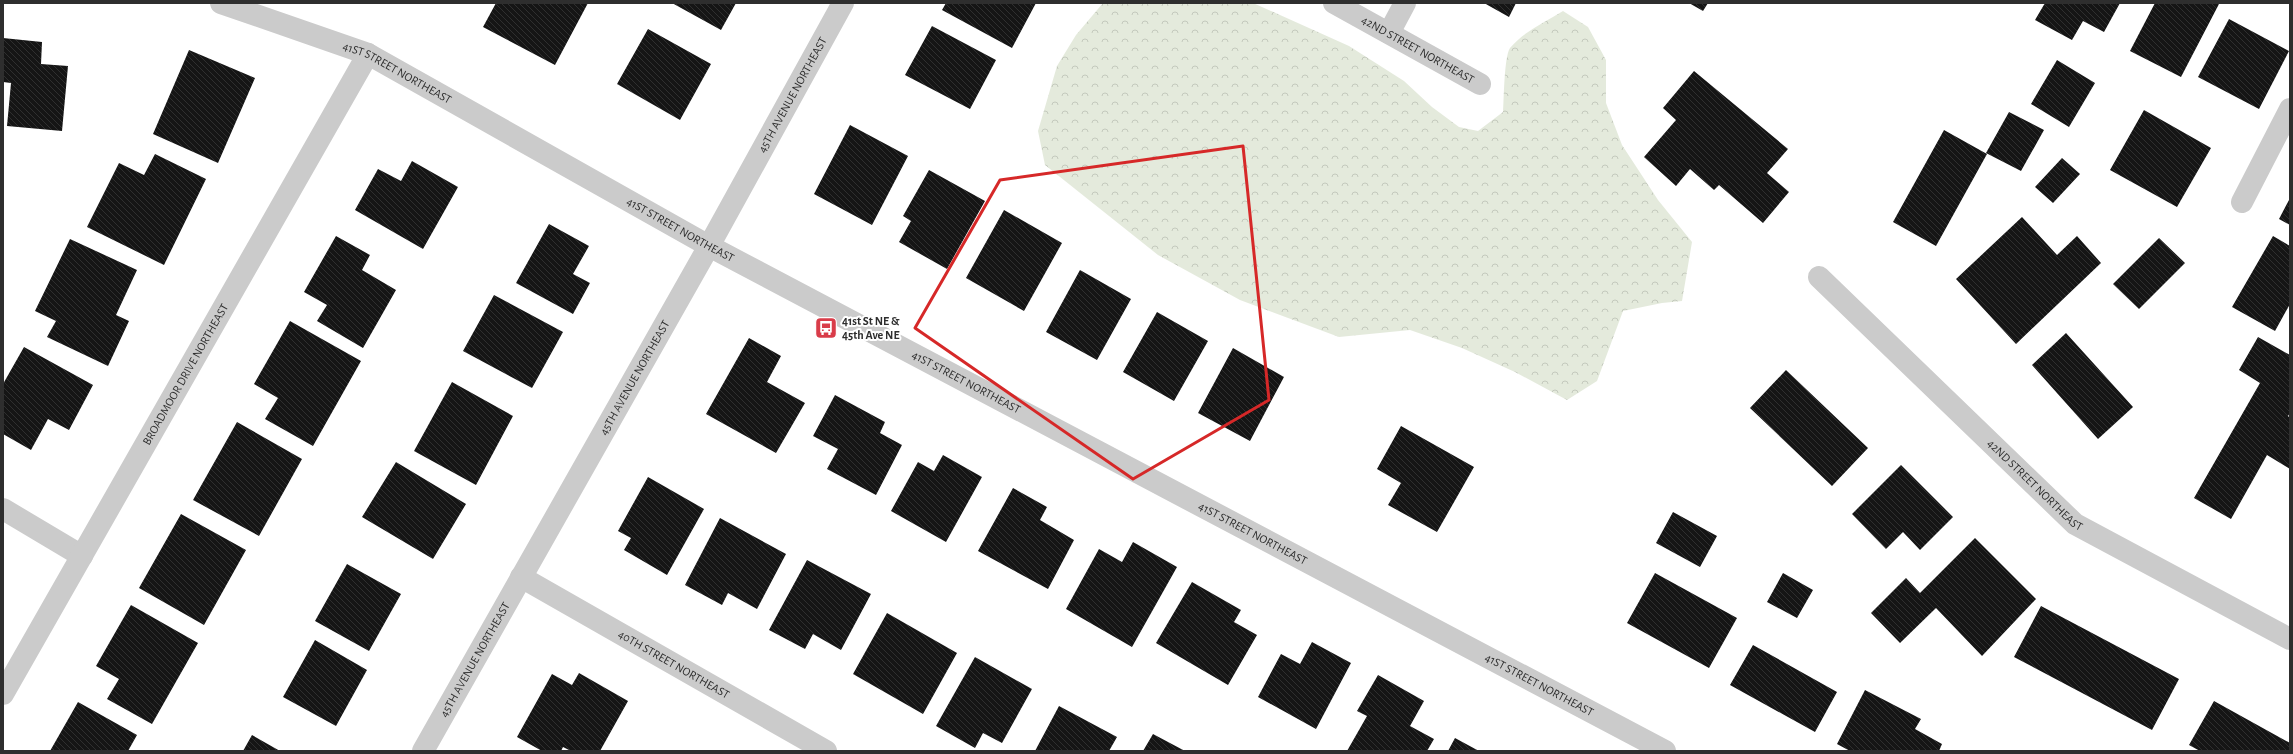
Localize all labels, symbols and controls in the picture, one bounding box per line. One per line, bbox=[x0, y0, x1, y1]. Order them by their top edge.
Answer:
street label: 42ND STREET NORTHEAST bbox=[1360, 14, 1476, 86]
street label: 45TH AVENUE NORTHEAST bbox=[756, 35, 829, 155]
street label: 41ST STREET NORTHEAST bbox=[341, 40, 454, 106]
street label: 41ST STREET NORTHEAST bbox=[625, 195, 736, 264]
street label: BROADMOOR DRIVE NORTHEAST bbox=[140, 302, 230, 447]
bus stop icon: 41st St NE & 45th Ave NE bbox=[813, 315, 839, 341]
place label: 41st St NE & 45th Ave NE bbox=[842, 315, 900, 341]
street label: 45TH AVENUE NORTHEAST bbox=[597, 318, 672, 437]
street label: 41ST STREET NORTHEAST bbox=[910, 348, 1023, 416]
street label: 42ND STREET NORTHEAST bbox=[1985, 437, 2085, 533]
street label: 41ST STREET NORTHEAST bbox=[1197, 500, 1309, 567]
street label: 45TH AVENUE NORTHEAST bbox=[438, 600, 512, 719]
street label: 40TH STREET NORTHEAST bbox=[616, 628, 732, 701]
street label: 41ST STREET NORTHEAST bbox=[1483, 651, 1596, 718]

